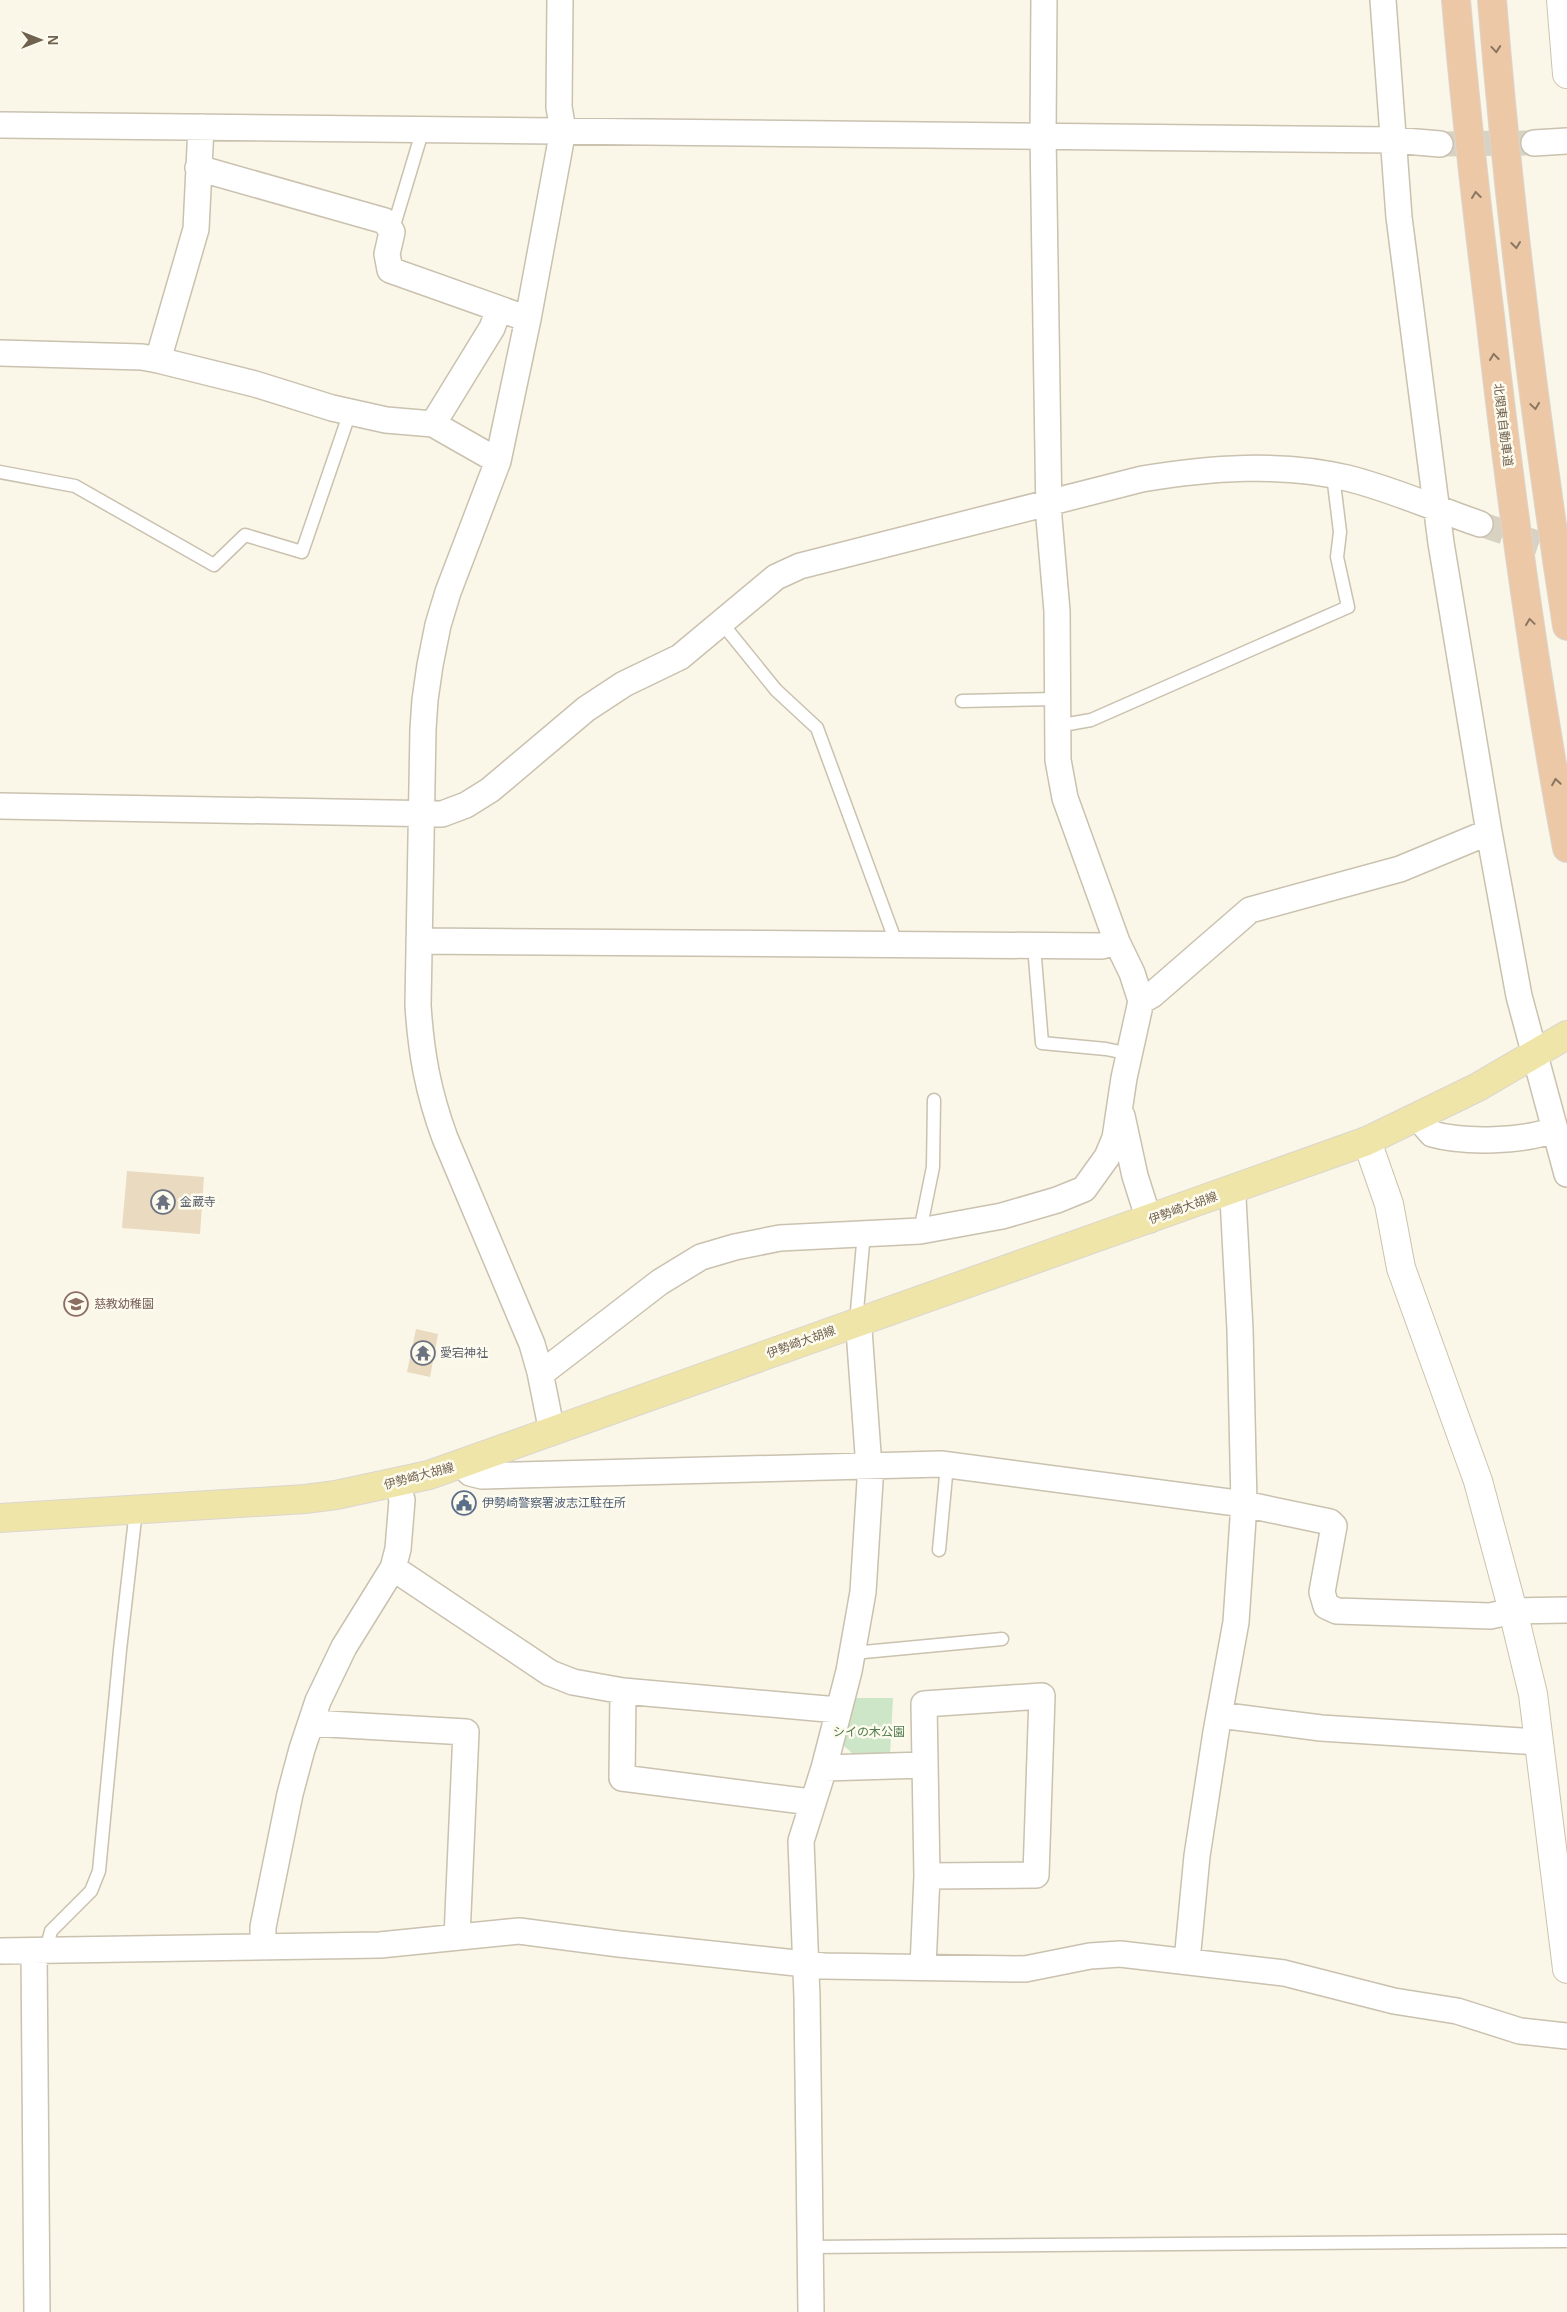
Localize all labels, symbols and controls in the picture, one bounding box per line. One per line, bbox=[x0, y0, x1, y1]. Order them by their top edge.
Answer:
north arrow bbox=[15, 15, 65, 65]
text: N bbox=[45, 35, 61, 45]
one-way arrow bbox=[1490, 45, 1501, 53]
one-way arrow bbox=[1471, 191, 1482, 199]
one-way arrow bbox=[1510, 241, 1521, 249]
one-way arrow bbox=[1489, 353, 1500, 361]
street label: 北関東自動車道 bbox=[1491, 382, 1515, 468]
one-way arrow bbox=[1530, 402, 1540, 411]
one-way arrow bbox=[1525, 618, 1536, 626]
one-way arrow bbox=[1551, 778, 1561, 787]
temple icon: 金蔵寺 bbox=[150, 1189, 176, 1215]
street label: 伊勢崎大胡線 bbox=[1147, 1189, 1219, 1227]
place label: 金蔵寺 bbox=[180, 1195, 216, 1209]
school or university icon: 慈教幼稚園 bbox=[63, 1291, 89, 1317]
place label: 慈教幼稚園 bbox=[94, 1297, 154, 1311]
street label: 伊勢崎大胡線 bbox=[765, 1323, 837, 1361]
temple icon: 愛宕神社 bbox=[410, 1340, 436, 1366]
place label: 愛宕神社 bbox=[440, 1346, 488, 1360]
street label: 伊勢崎大胡線 bbox=[382, 1460, 456, 1492]
public building icon: 伊勢崎警察署波志江駐在所 bbox=[451, 1490, 477, 1516]
place label: 伊勢崎警察署波志江駐在所 bbox=[482, 1496, 626, 1510]
park label: シイの木公園 bbox=[833, 1725, 905, 1739]

